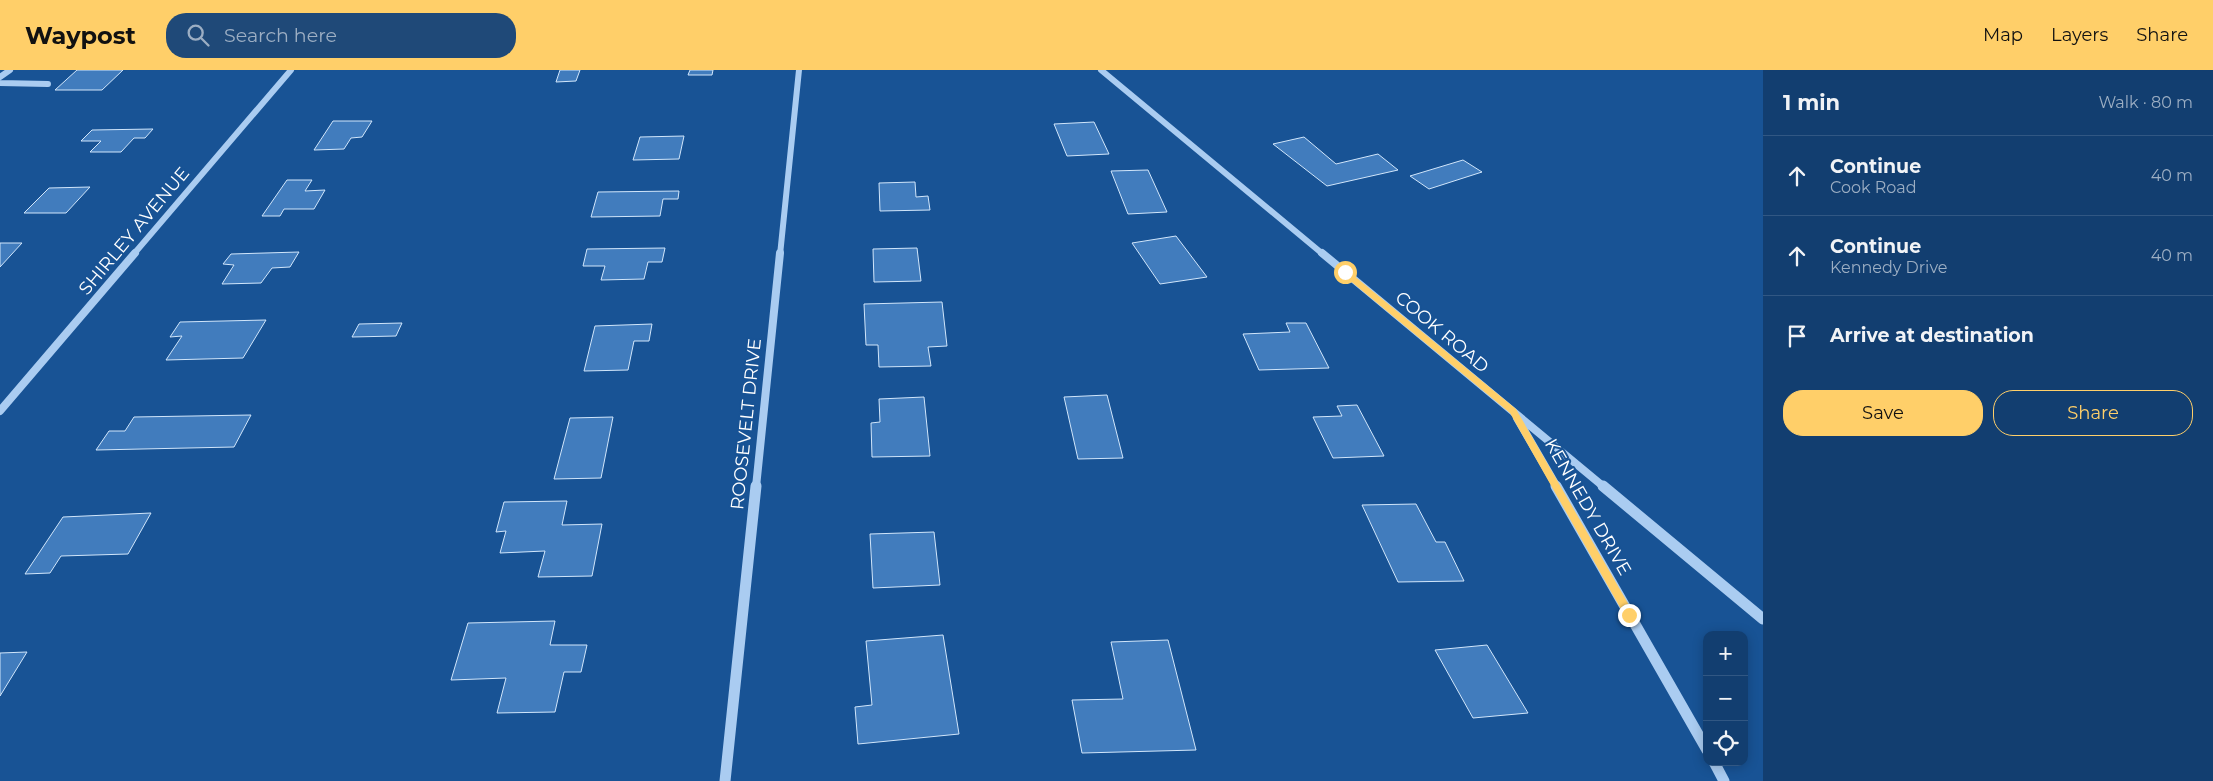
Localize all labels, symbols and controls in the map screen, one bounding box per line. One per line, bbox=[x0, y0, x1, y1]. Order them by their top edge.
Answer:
search box bbox=[166, 13, 516, 58]
text: Waypost bbox=[25, 21, 136, 50]
icon: search bbox=[184, 21, 212, 49]
text: Search here bbox=[224, 24, 337, 47]
text: Map bbox=[1983, 24, 2023, 46]
text: Layers bbox=[2051, 24, 2108, 46]
text: Share bbox=[2136, 24, 2188, 46]
text: 1 min bbox=[1783, 90, 1840, 115]
text: Walk · 80 m bbox=[2098, 93, 2193, 112]
text: Continue bbox=[1830, 155, 1921, 178]
icon: ahead bbox=[1783, 162, 1811, 190]
street label: SHIRLEY AVENUE bbox=[74, 163, 194, 299]
text: 40 m bbox=[2151, 166, 2193, 185]
text: Cook Road bbox=[1830, 178, 1917, 197]
text: Continue bbox=[1830, 235, 1921, 258]
icon: ahead bbox=[1783, 242, 1811, 270]
text: 40 m bbox=[2151, 246, 2193, 265]
text: Kennedy Drive bbox=[1830, 258, 1948, 277]
route start bbox=[1334, 261, 1357, 284]
street label: COOK ROAD bbox=[1391, 286, 1493, 378]
icon: arrive bbox=[1783, 322, 1811, 350]
text: Arrive at destination bbox=[1830, 324, 2034, 347]
street label: ROOSEVELT DRIVE bbox=[726, 337, 766, 511]
button: Save bbox=[1783, 390, 1983, 436]
button: Share bbox=[1993, 390, 2193, 436]
street label: KENNEDY DRIVE bbox=[1540, 435, 1636, 579]
route end bbox=[1618, 604, 1641, 627]
map controls bbox=[1703, 631, 1748, 766]
button: + bbox=[1703, 631, 1748, 676]
button: − bbox=[1703, 676, 1748, 721]
button: locate bbox=[1703, 721, 1748, 766]

